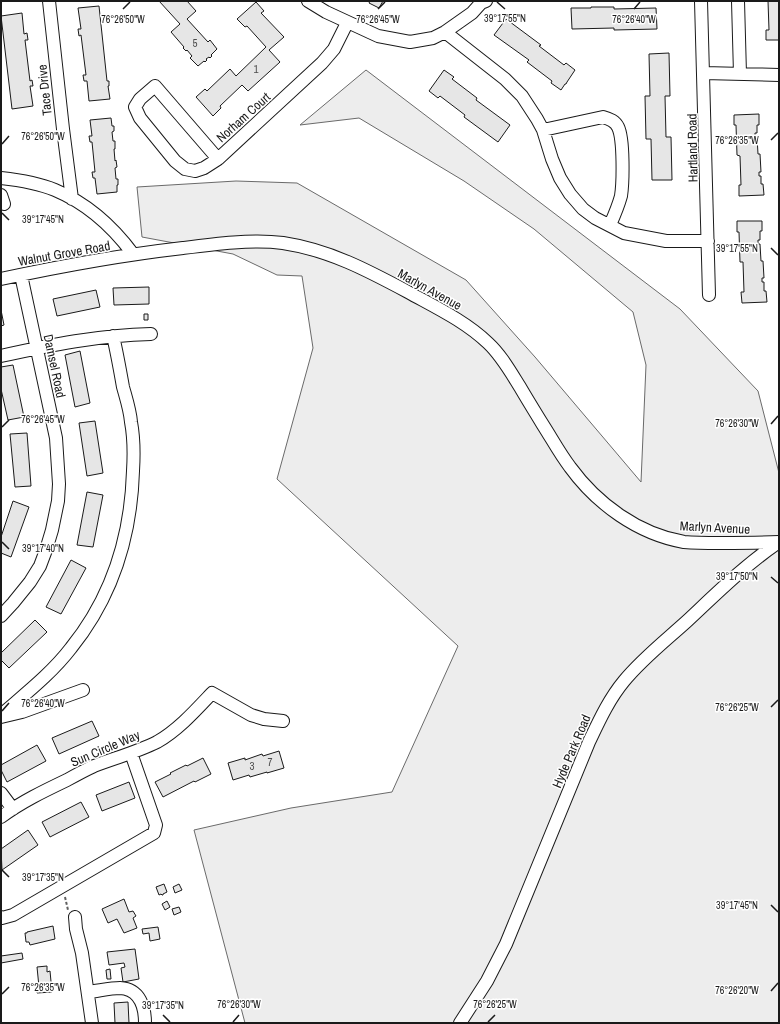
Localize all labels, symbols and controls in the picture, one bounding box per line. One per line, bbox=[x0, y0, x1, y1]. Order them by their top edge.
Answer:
text: 39°17'55"N bbox=[484, 12, 526, 25]
text: 76°26'50"W bbox=[101, 13, 145, 26]
text: 76°26'45"W bbox=[356, 13, 400, 26]
text: 76°26'40"W bbox=[612, 13, 656, 26]
house number: 5 bbox=[192, 36, 198, 50]
house number: 1 bbox=[253, 62, 259, 76]
street label: Tace Drive bbox=[33, 64, 56, 116]
street label: Norham Court bbox=[213, 89, 274, 146]
street label: Hartland Road bbox=[683, 113, 702, 183]
text: 76°26'50"W bbox=[21, 130, 65, 143]
text: 76°26'35"W bbox=[715, 134, 759, 147]
text: 39°17'45"N bbox=[22, 213, 64, 226]
street label: Walnut Grove Road bbox=[17, 237, 112, 270]
text: 39°17'55"N bbox=[716, 242, 758, 255]
street label: Marlyn Avenue bbox=[395, 265, 465, 314]
street label: Damsel Road bbox=[39, 333, 70, 400]
text: 76°26'45"W bbox=[21, 413, 65, 426]
text: 76°26'30"W bbox=[715, 417, 759, 430]
street label: Marlyn Avenue bbox=[679, 517, 751, 538]
text: 39°17'40"N bbox=[22, 542, 64, 555]
text: 39°17'50"N bbox=[716, 570, 758, 583]
text: 76°26'40"W bbox=[21, 697, 65, 710]
text: 76°26'25"W bbox=[715, 701, 759, 714]
street label: Hyde Park Road bbox=[548, 712, 595, 791]
street label: Sun Circle Way bbox=[68, 726, 143, 771]
house number: 7 bbox=[267, 755, 273, 769]
house number: 3 bbox=[249, 759, 255, 773]
text: 39°17'35"N bbox=[22, 871, 64, 884]
text: 39°17'45"N bbox=[716, 899, 758, 912]
text: 76°26'35"W bbox=[21, 981, 65, 994]
text: 76°26'20"W bbox=[715, 984, 759, 997]
text: 76°26'30"W bbox=[217, 998, 261, 1011]
text: 76°26'25"W bbox=[473, 998, 517, 1011]
text: 39°17'35"N bbox=[142, 999, 184, 1012]

